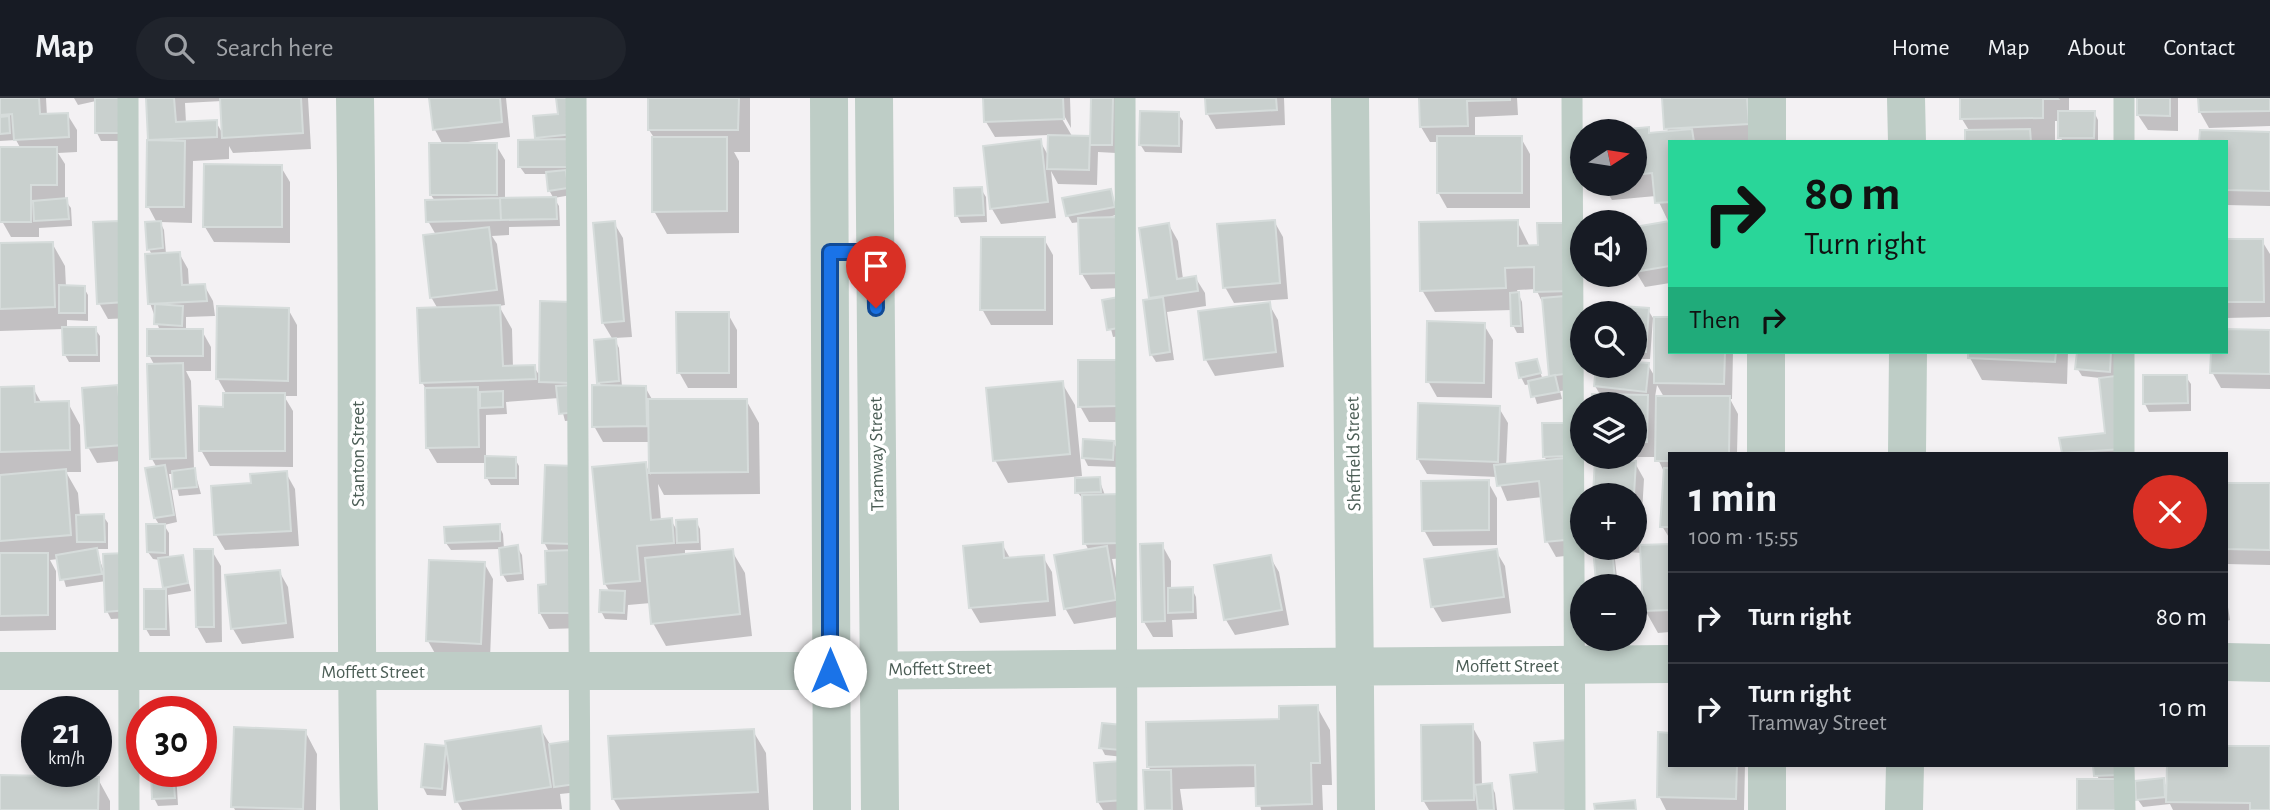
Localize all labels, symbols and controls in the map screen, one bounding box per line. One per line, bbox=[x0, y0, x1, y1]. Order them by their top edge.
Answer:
search box bbox=[136, 17, 626, 80]
icon: search bbox=[160, 29, 198, 67]
text: Map bbox=[35, 31, 94, 64]
text: Search here bbox=[216, 35, 334, 61]
text: Home bbox=[1892, 36, 1950, 60]
text: Map bbox=[1988, 36, 2030, 60]
text: About bbox=[2068, 36, 2125, 60]
text: Contact bbox=[2163, 36, 2235, 60]
north arrow bbox=[1570, 119, 1647, 196]
map controls bbox=[1570, 119, 1647, 651]
icon: right bbox=[1689, 168, 1780, 259]
text: 80 m bbox=[1804, 170, 1901, 219]
button: sound bbox=[1570, 210, 1647, 287]
text: Turn right bbox=[1804, 228, 1926, 260]
pin bbox=[846, 236, 906, 308]
icon: arrive bbox=[857, 247, 895, 285]
button: search bbox=[1570, 301, 1647, 378]
icon: right bbox=[1754, 301, 1792, 339]
text: Then bbox=[1689, 307, 1740, 333]
button: layers bbox=[1570, 392, 1647, 469]
street label: Sheffield Street bbox=[1343, 396, 1365, 512]
street label: Tramway Street bbox=[867, 397, 887, 511]
street label: Stanton Street bbox=[349, 401, 368, 507]
button: close bbox=[2133, 475, 2207, 549]
text: 1 min bbox=[1689, 477, 1778, 519]
button: + bbox=[1570, 483, 1647, 560]
text: 100 m · 15:55 bbox=[1689, 526, 1798, 549]
button: − bbox=[1570, 574, 1647, 651]
icon: right bbox=[1689, 599, 1727, 637]
text: Turn right bbox=[1748, 604, 1851, 630]
text: 80 m bbox=[2156, 604, 2207, 630]
position arrow bbox=[793, 634, 867, 708]
street label: Moffett Street bbox=[1455, 657, 1559, 676]
street label: Moffett Street bbox=[888, 659, 992, 679]
street label: Moffett Street bbox=[321, 663, 425, 682]
text: Turn right bbox=[1748, 681, 1851, 707]
icon: right bbox=[1689, 690, 1727, 728]
text: 10 m bbox=[2159, 695, 2207, 721]
speed limit sign: 30 bbox=[126, 696, 217, 787]
text: Tramway Street bbox=[1748, 712, 1887, 735]
text: 21 bbox=[52, 715, 81, 750]
text: km/h bbox=[48, 750, 85, 768]

